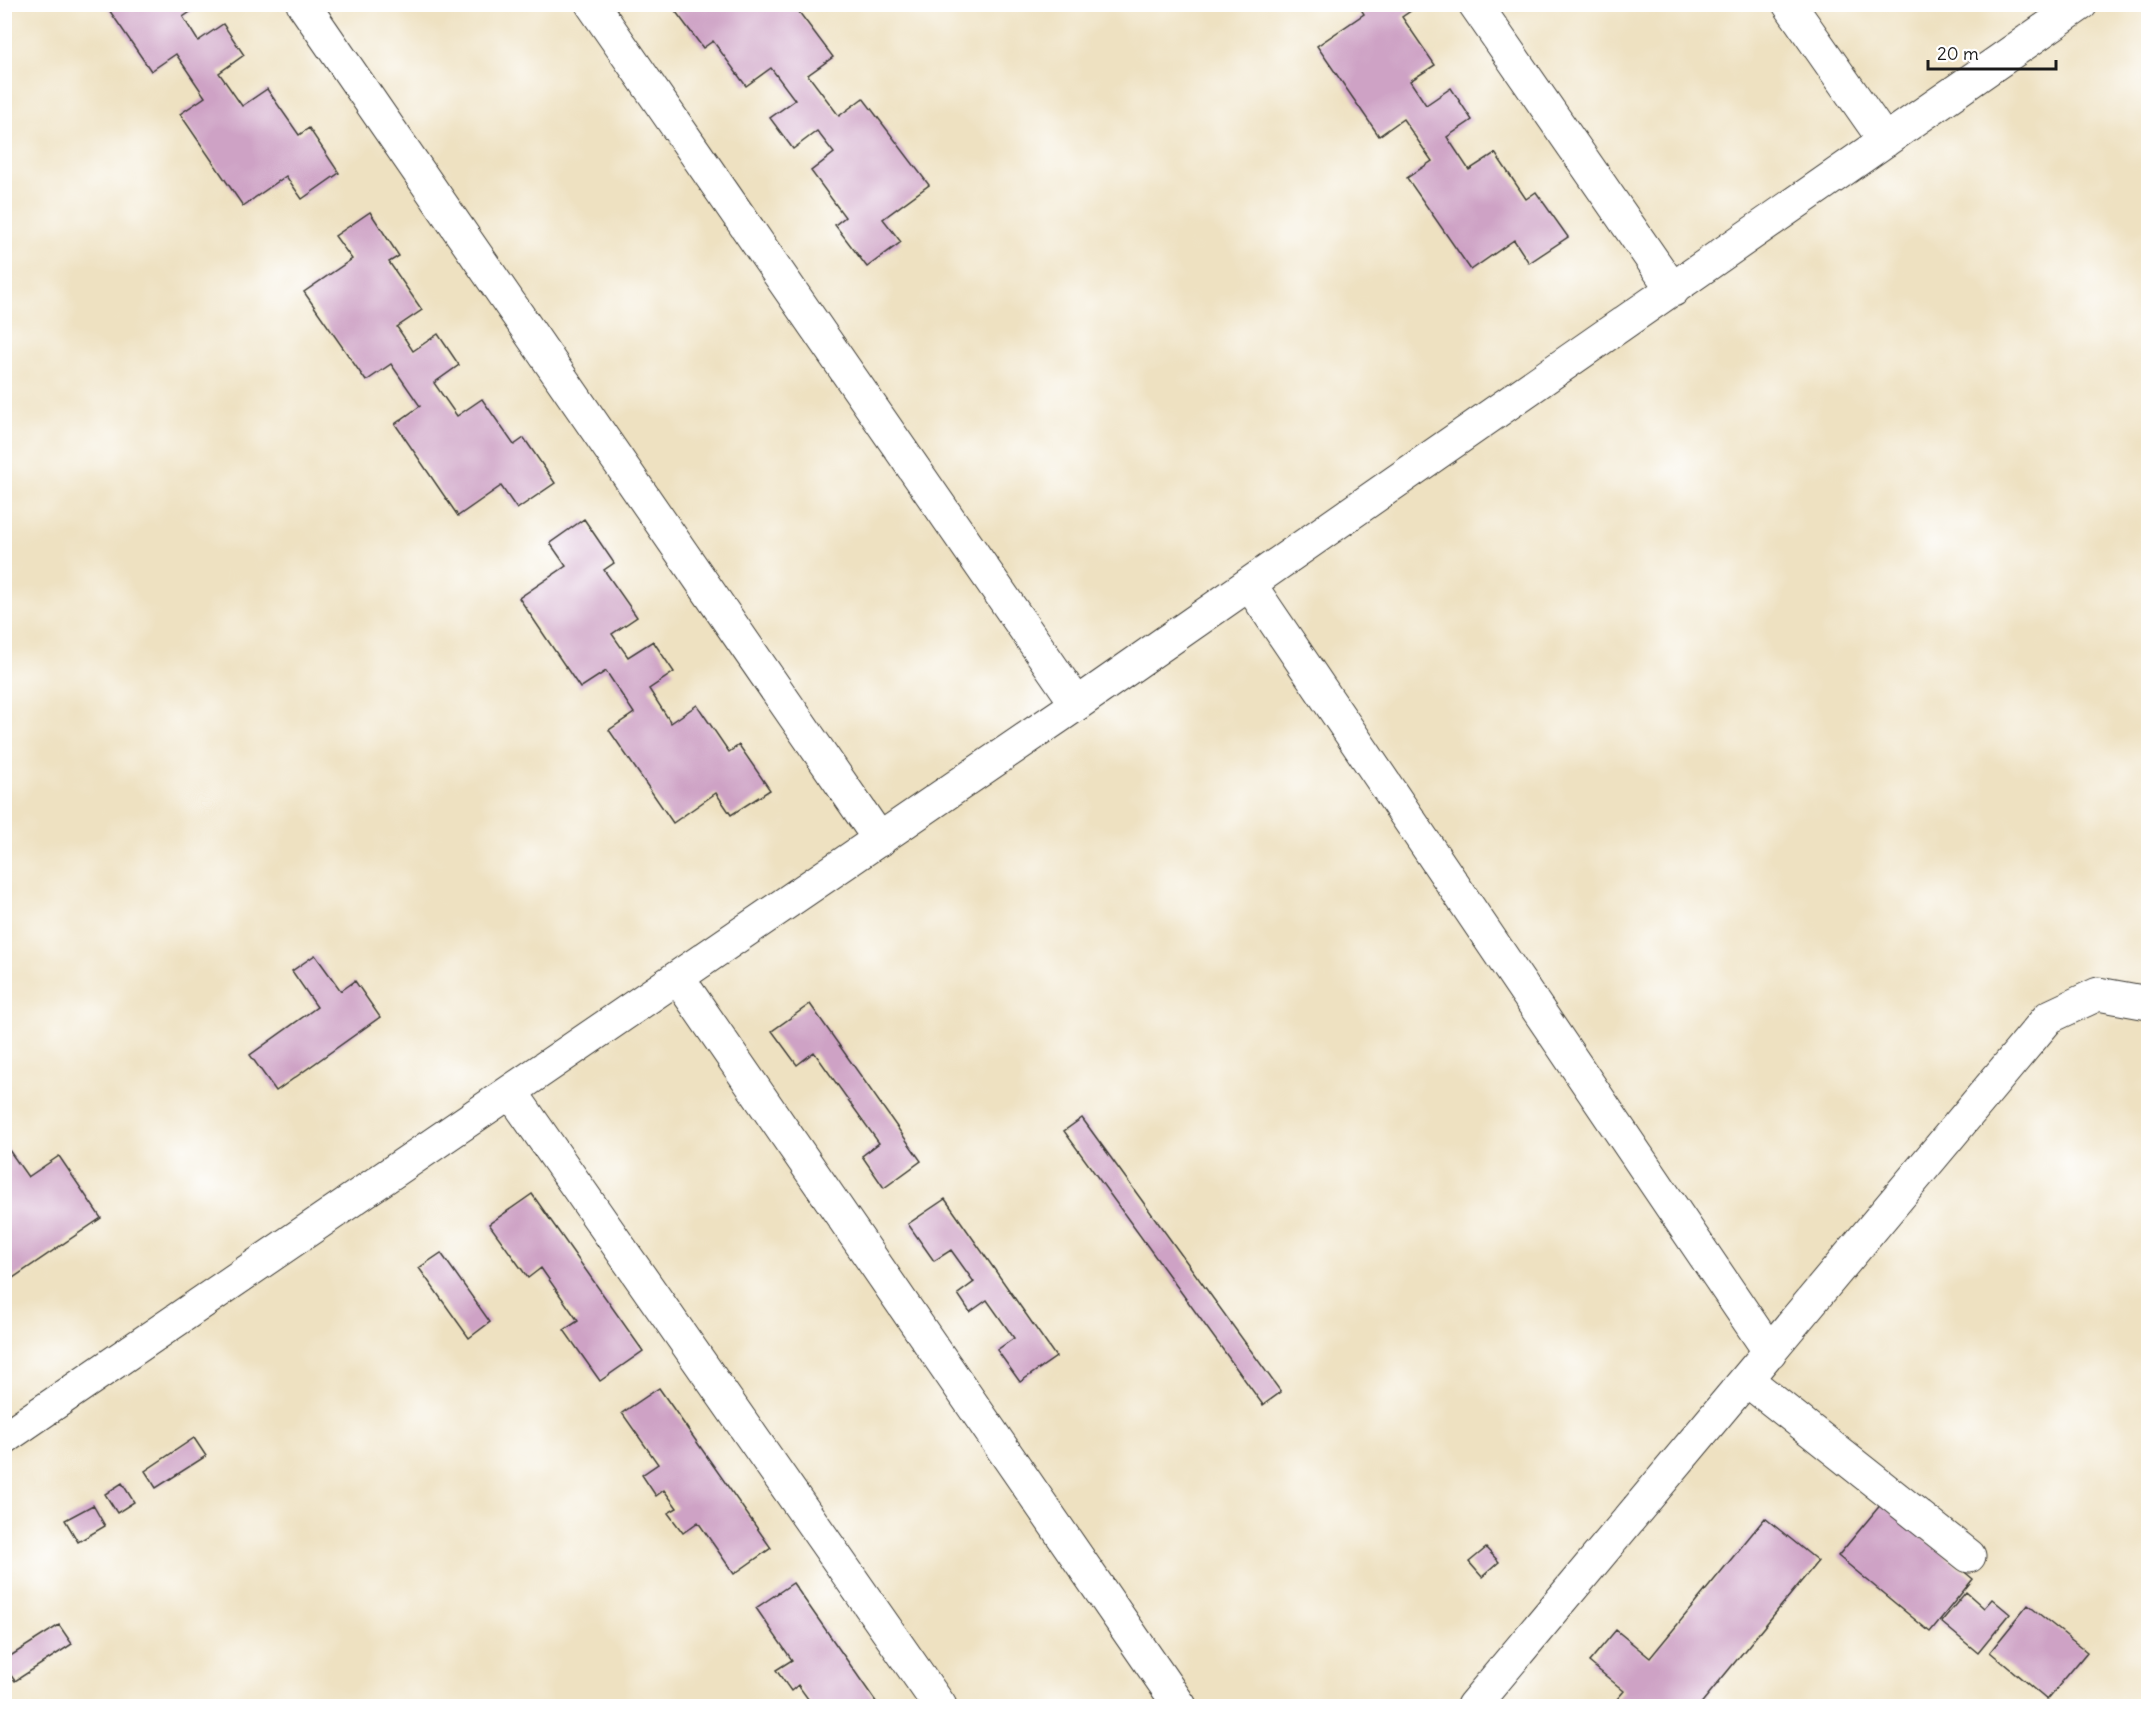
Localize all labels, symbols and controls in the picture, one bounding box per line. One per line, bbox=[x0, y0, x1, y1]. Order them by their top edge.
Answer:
scale bar bbox=[1928, 33, 2056, 71]
text: 20 m bbox=[1937, 42, 1979, 65]

